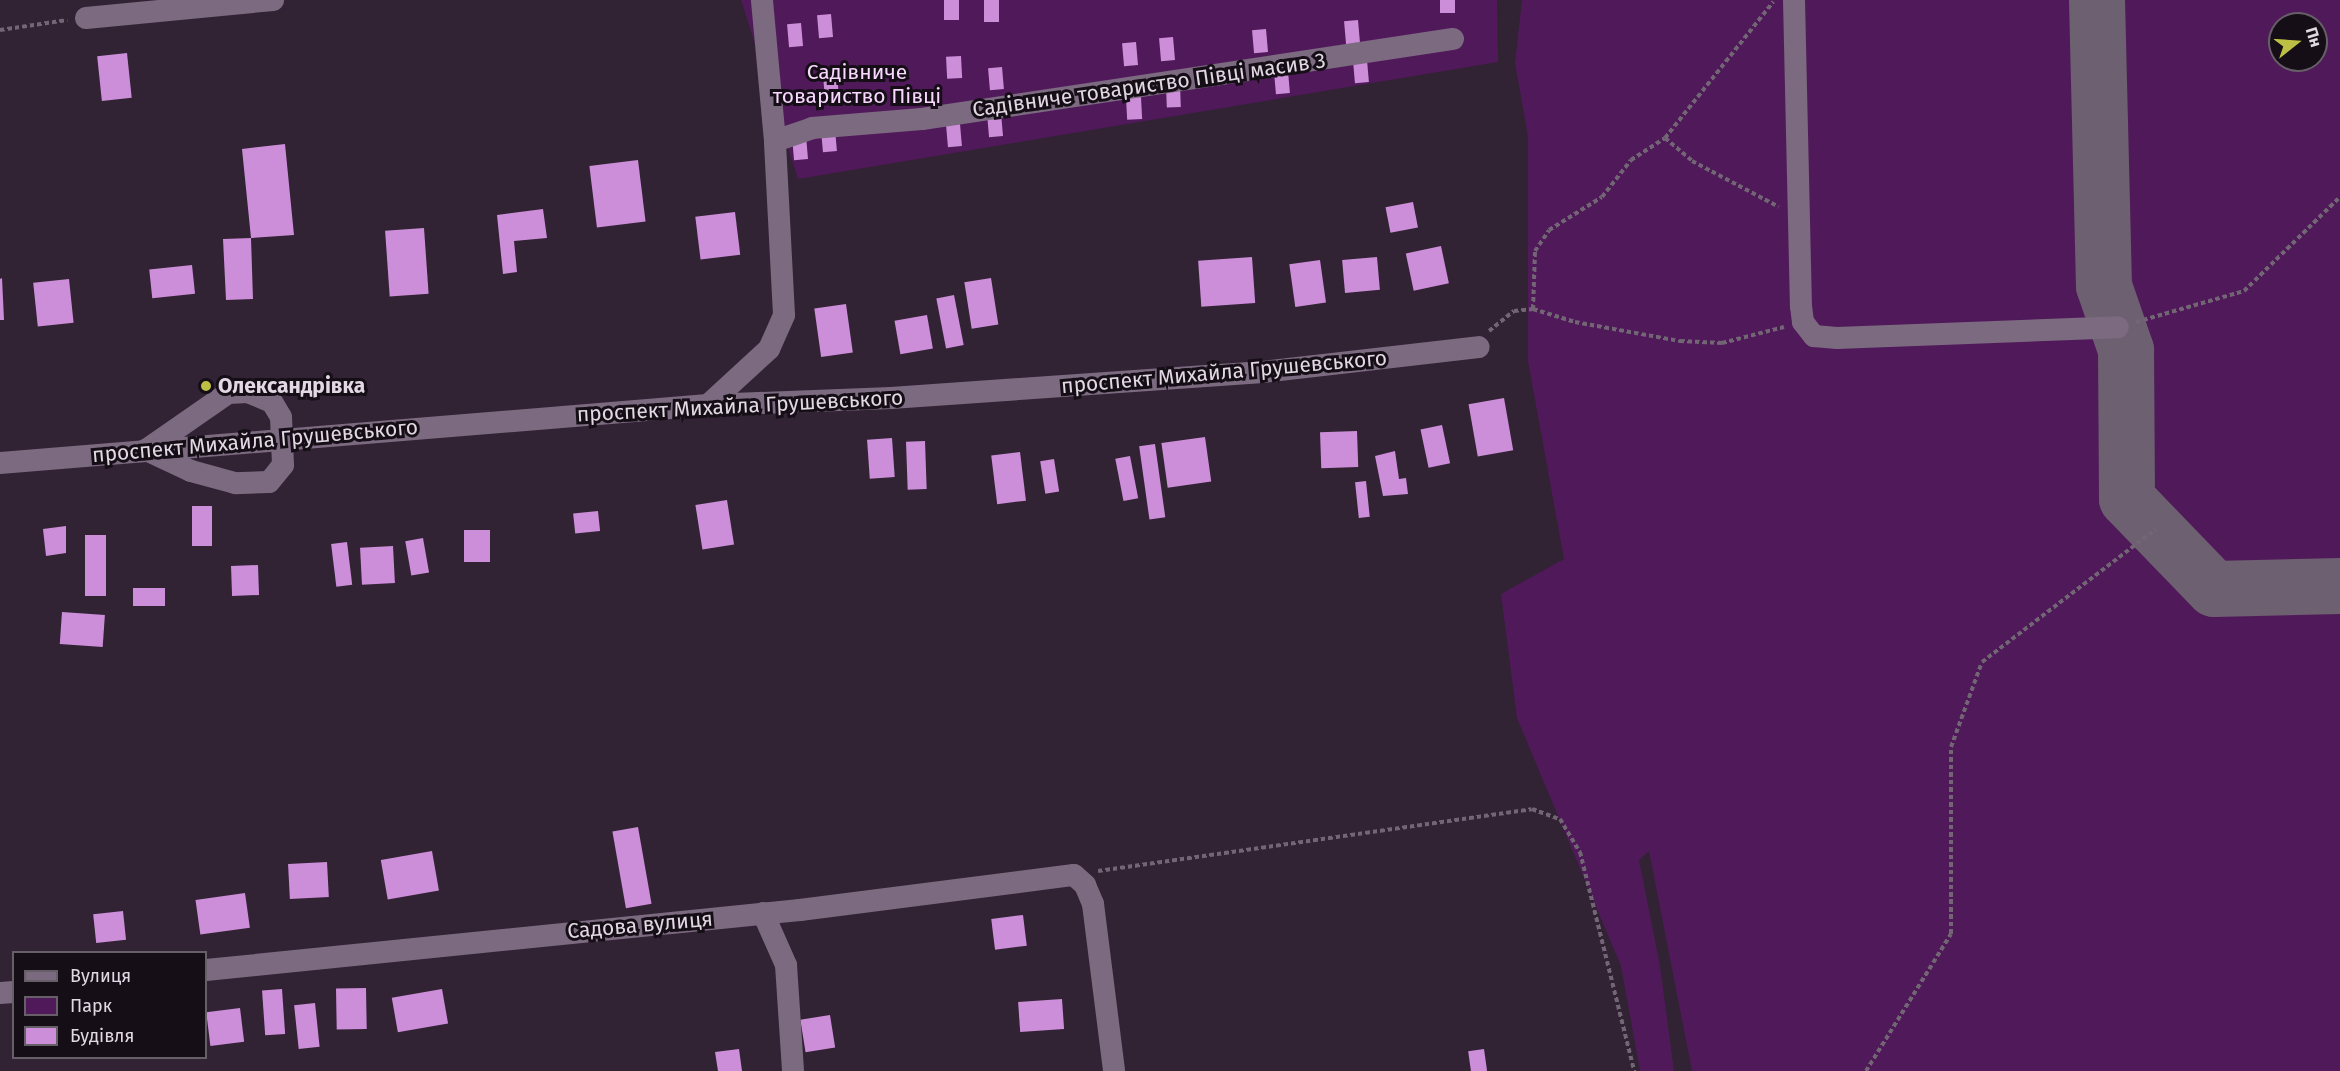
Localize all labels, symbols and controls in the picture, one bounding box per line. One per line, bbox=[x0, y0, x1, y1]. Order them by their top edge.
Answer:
north arrow bbox=[2268, 12, 2328, 72]
text: Пн bbox=[2302, 25, 2326, 50]
street label: Садівниче товариство Півці масив 3 bbox=[971, 48, 1327, 122]
park label: Садівниче товариство Півці bbox=[773, 59, 941, 109]
street label: проспект Михайла Грушевського bbox=[1060, 345, 1388, 399]
place label: Олександрівка bbox=[218, 373, 365, 399]
marker: Олександрівка bbox=[199, 379, 213, 393]
street label: проспект Михайла Грушевського bbox=[576, 385, 904, 427]
street label: проспект Михайла Грушевського bbox=[91, 414, 419, 468]
street label: Садова вулиця bbox=[566, 906, 714, 944]
legend bbox=[12, 951, 207, 1059]
text: Вулиця bbox=[70, 965, 131, 987]
text: Парк bbox=[70, 995, 112, 1017]
text: Будівля bbox=[70, 1025, 134, 1047]

